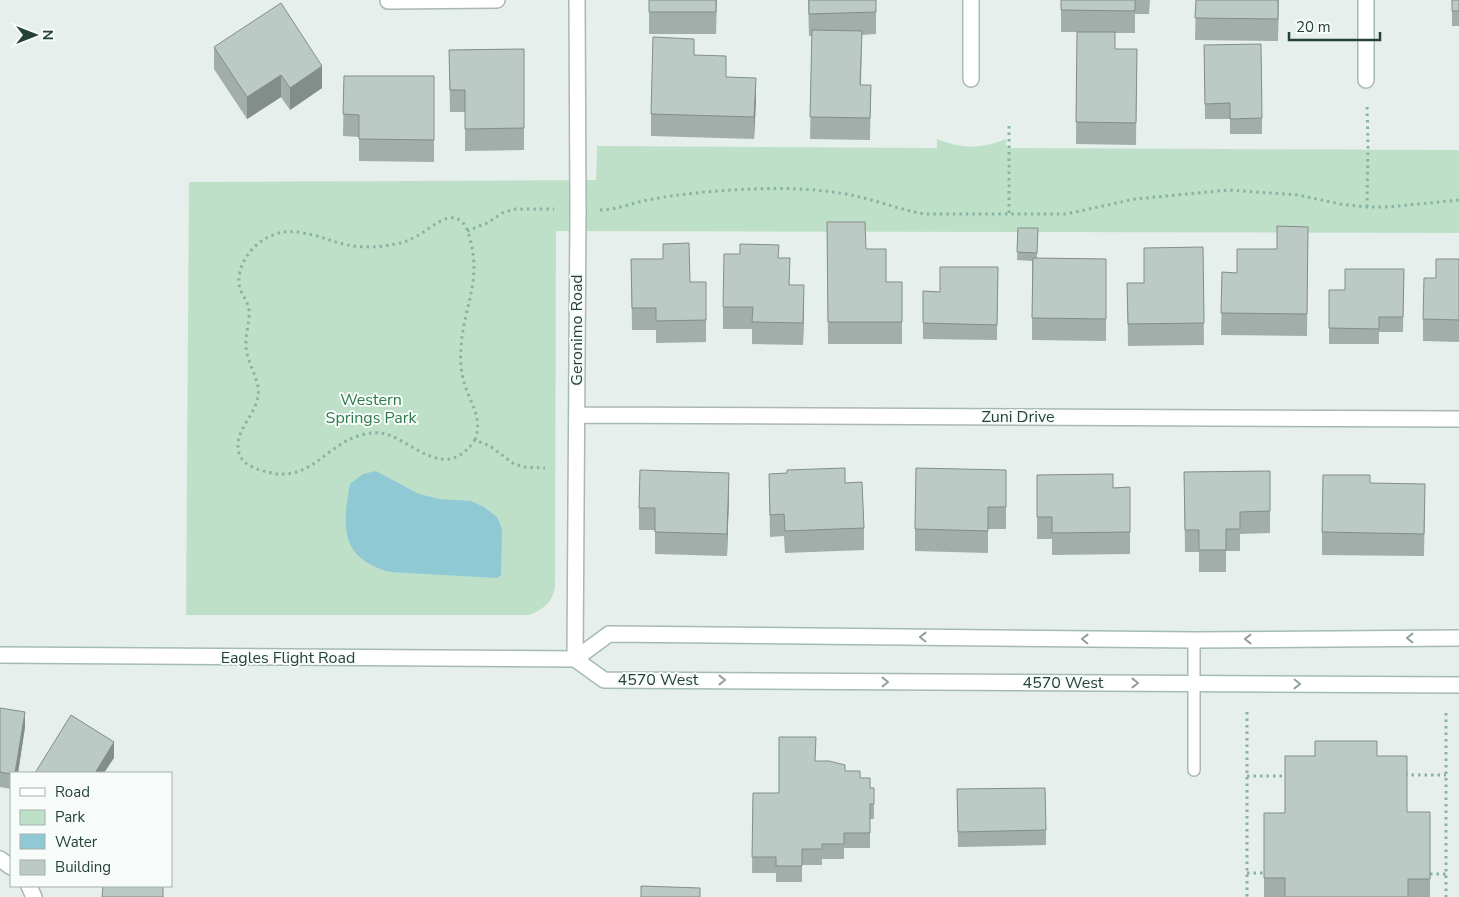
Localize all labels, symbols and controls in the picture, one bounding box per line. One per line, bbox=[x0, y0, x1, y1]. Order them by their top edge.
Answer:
north arrow bbox=[10, 10, 60, 60]
scale bar bbox=[1289, 10, 1380, 42]
text: 20 m bbox=[1296, 17, 1331, 37]
text: N bbox=[38, 30, 57, 40]
street label: Geronimo Road bbox=[566, 274, 588, 386]
park label: Western Springs Park bbox=[326, 389, 417, 429]
street label: Zuni Drive bbox=[981, 406, 1055, 428]
one-way arrow bbox=[919, 632, 926, 642]
one-way arrow bbox=[1406, 633, 1414, 643]
one-way arrow bbox=[1081, 634, 1089, 644]
one-way arrow bbox=[1244, 634, 1252, 645]
street label: Eagles Flight Road bbox=[221, 647, 355, 669]
street label: 4570 West bbox=[618, 669, 699, 691]
street label: 4570 West bbox=[1023, 672, 1104, 694]
one-way arrow bbox=[719, 675, 727, 686]
one-way arrow bbox=[882, 677, 889, 687]
one-way arrow bbox=[1132, 678, 1139, 688]
one-way arrow bbox=[1294, 679, 1302, 689]
legend bbox=[10, 772, 172, 887]
text: Road bbox=[55, 782, 90, 802]
text: Park bbox=[55, 807, 85, 827]
text: Water bbox=[55, 832, 98, 852]
text: Building bbox=[55, 857, 111, 877]

